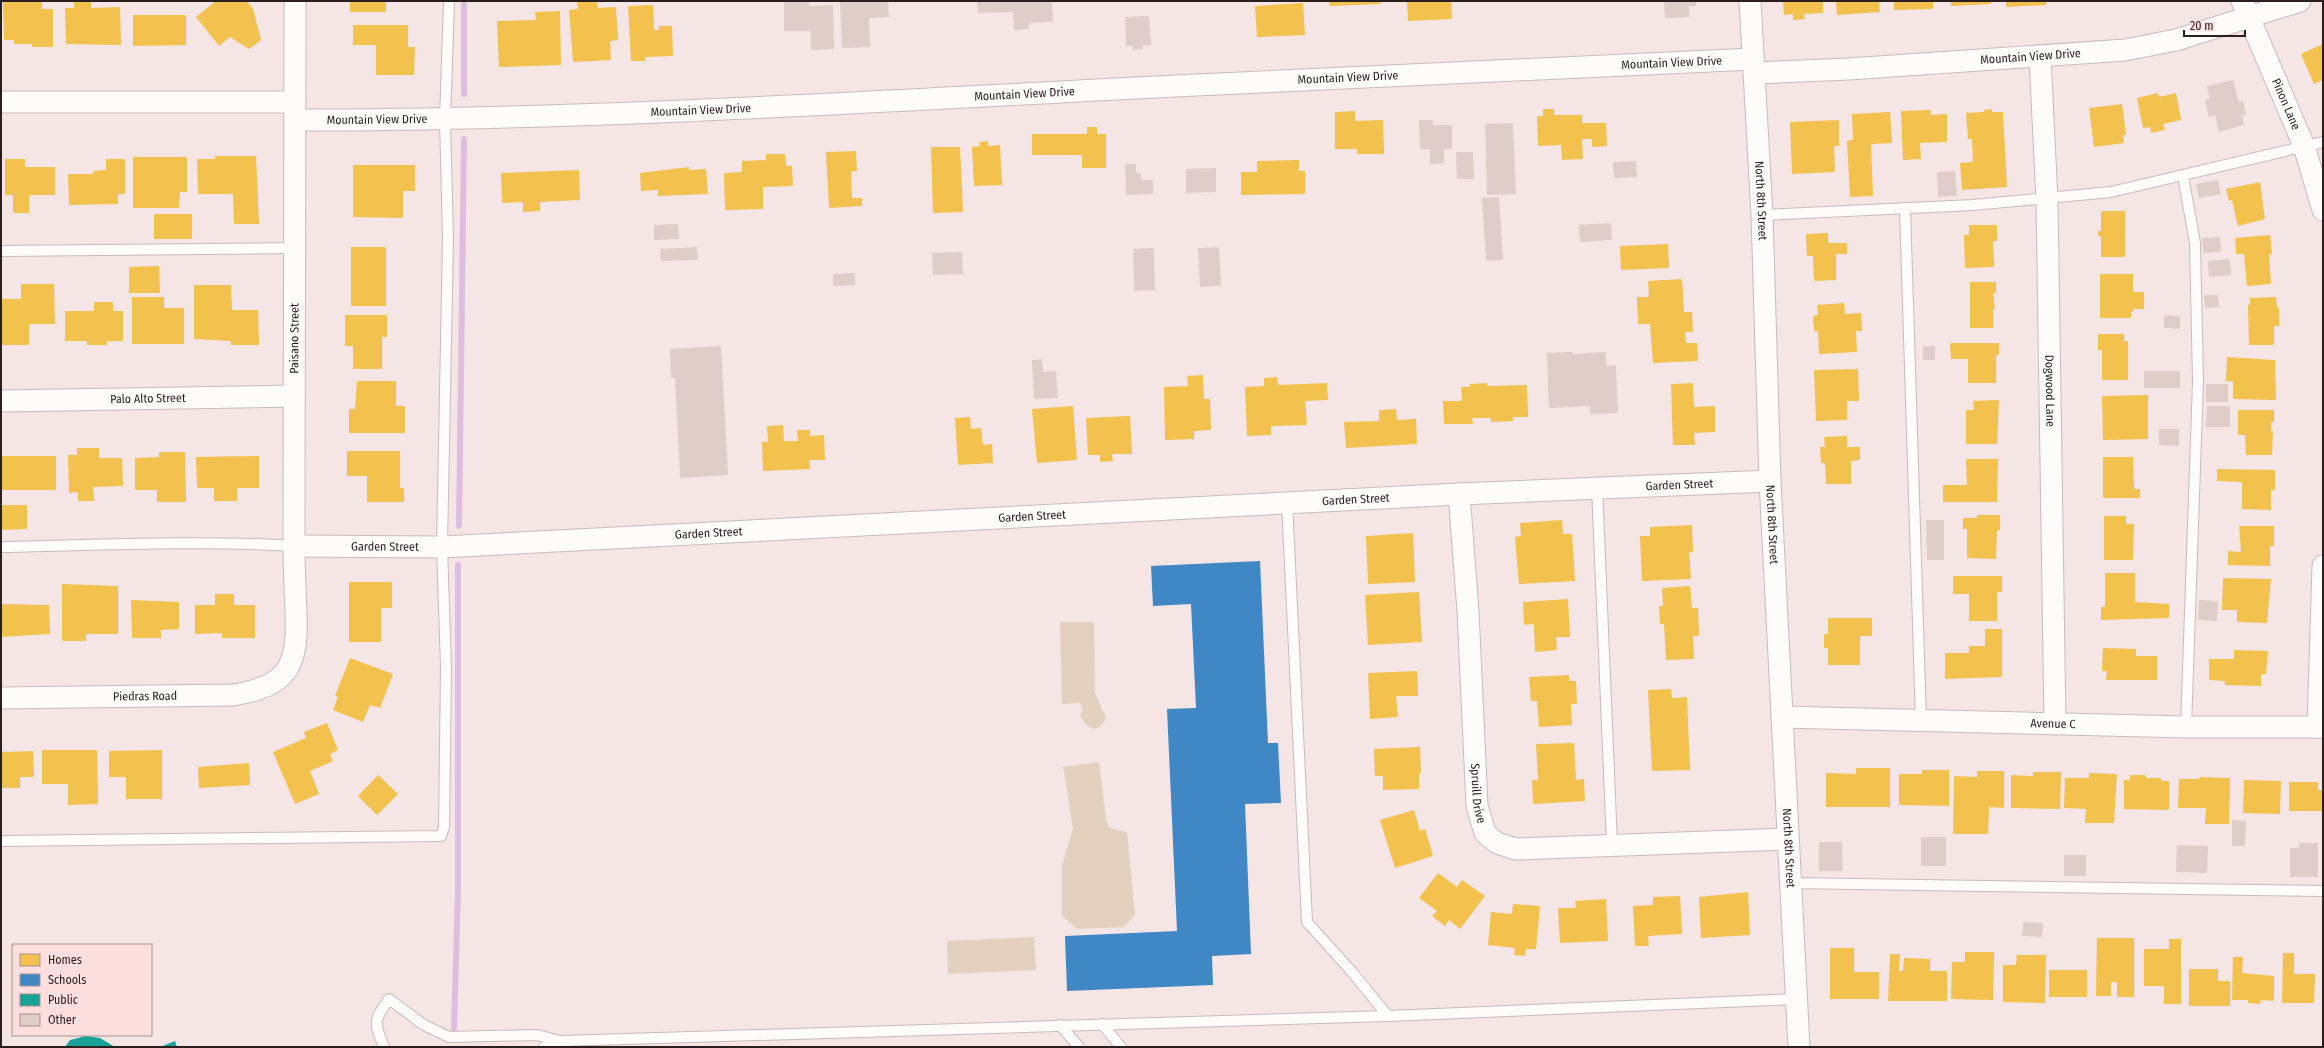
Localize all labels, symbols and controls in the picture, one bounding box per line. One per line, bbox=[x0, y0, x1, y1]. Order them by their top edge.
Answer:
scale bar bbox=[2184, 12, 2245, 38]
text: 20 m bbox=[2190, 19, 2214, 33]
street label: Mountain View Drive bbox=[1980, 46, 2081, 67]
street label: Mountain View Drive bbox=[1621, 53, 1722, 72]
street label: Mountain View Drive bbox=[1297, 68, 1399, 87]
street label: Pinon Lane bbox=[2269, 76, 2303, 132]
street label: Mountain View Drive bbox=[974, 84, 1075, 104]
street label: Mountain View Drive bbox=[650, 101, 751, 119]
street label: Mountain View Drive bbox=[327, 112, 427, 127]
street label: North 8th Street bbox=[1752, 161, 1770, 241]
street label: Paisano Street bbox=[287, 303, 301, 374]
street label: Dogwood Lane bbox=[2042, 355, 2057, 427]
street label: Palo Alto Street bbox=[110, 391, 186, 406]
street label: Garden Street bbox=[1645, 476, 1714, 493]
street label: North 8th Street bbox=[1763, 484, 1781, 565]
street label: Garden Street bbox=[1322, 491, 1390, 508]
street label: Garden Street bbox=[998, 507, 1066, 525]
street label: Garden Street bbox=[674, 524, 743, 542]
street label: Garden Street bbox=[351, 539, 419, 554]
street label: Piedras Road bbox=[113, 689, 177, 704]
street label: Avenue C bbox=[2030, 716, 2076, 731]
street label: Spruill Drive bbox=[1468, 763, 1489, 825]
street label: North 8th Street bbox=[1780, 808, 1798, 888]
legend bbox=[12, 944, 152, 1036]
text: Homes bbox=[48, 953, 82, 967]
text: Schools bbox=[48, 973, 86, 987]
text: Public bbox=[48, 993, 78, 1007]
text: Other bbox=[48, 1013, 77, 1027]

